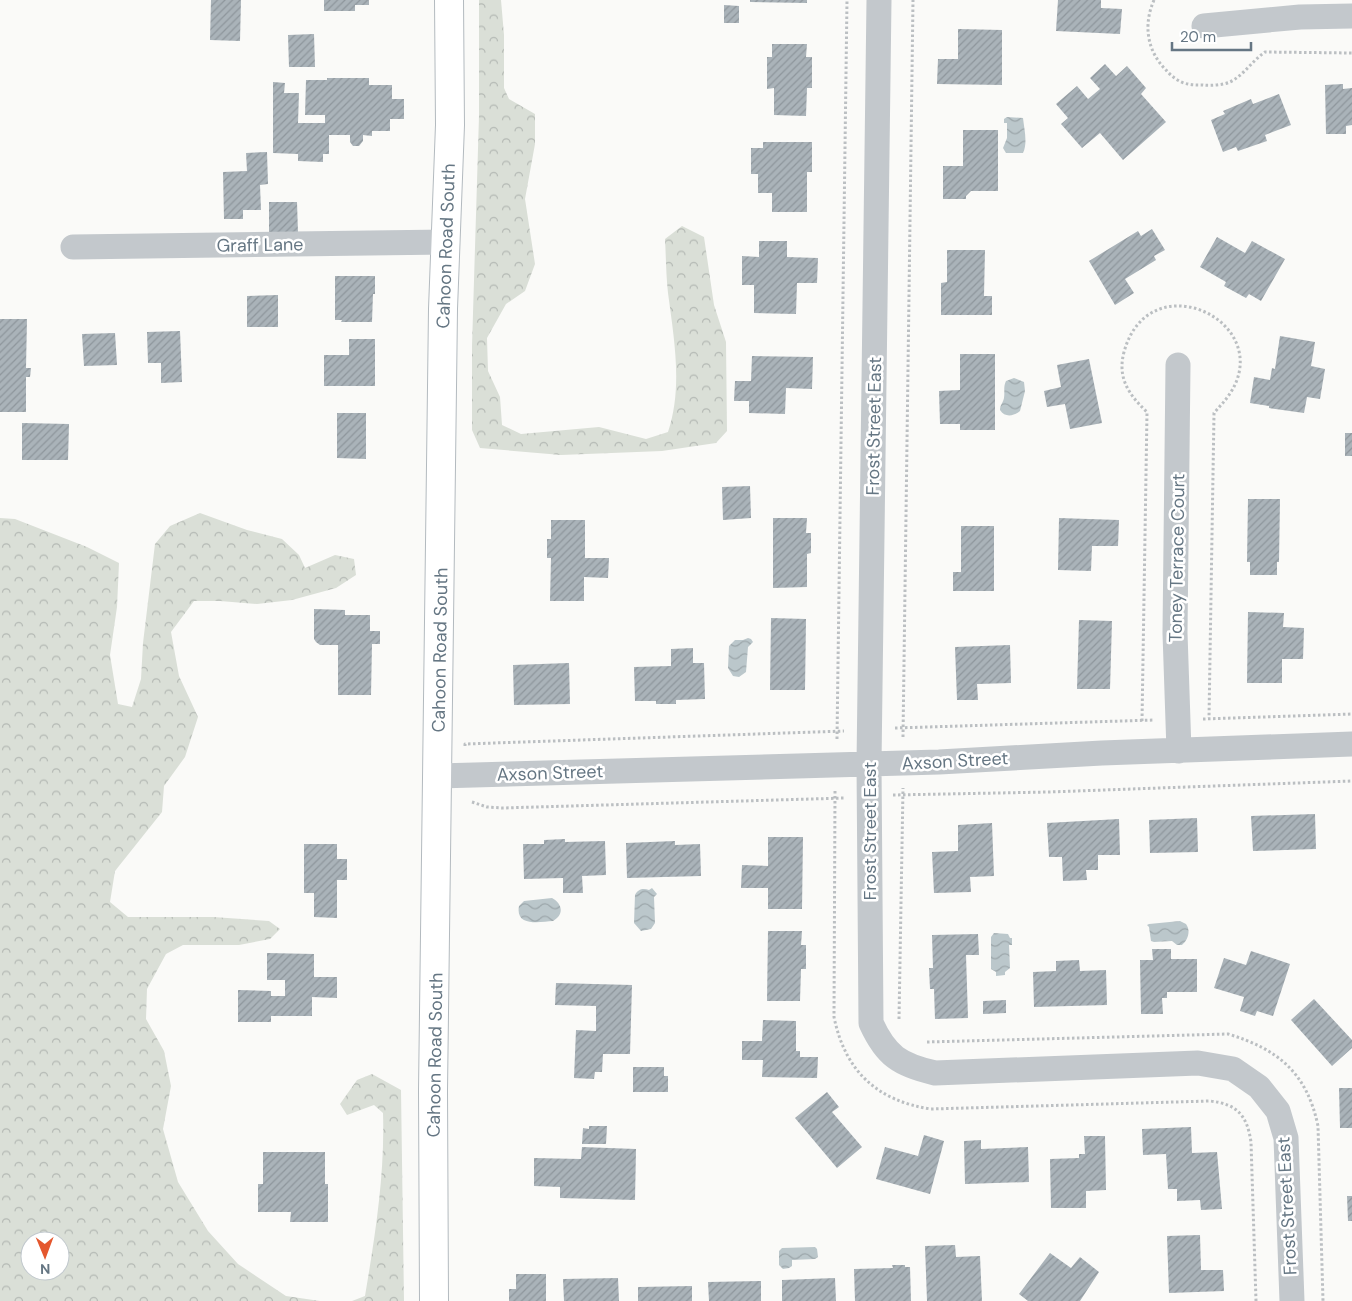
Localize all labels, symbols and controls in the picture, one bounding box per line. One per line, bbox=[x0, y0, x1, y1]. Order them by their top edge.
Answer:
scale bar bbox=[1172, 20, 1251, 52]
text: 20 m bbox=[1180, 27, 1216, 47]
street label: Cahoon Road South bbox=[431, 163, 461, 329]
street label: Graff Lane bbox=[216, 232, 304, 258]
street label: Frost Street East bbox=[861, 357, 887, 495]
street label: Toney Terrace Court bbox=[1164, 473, 1190, 643]
street label: Cahoon Road South bbox=[427, 567, 453, 733]
street label: Axson Street bbox=[901, 746, 1009, 776]
street label: Axson Street bbox=[496, 759, 604, 787]
street label: Frost Street East bbox=[858, 762, 882, 900]
street label: Cahoon Road South bbox=[422, 972, 448, 1138]
street label: Frost Street East bbox=[1271, 1136, 1303, 1276]
north arrow bbox=[20, 1231, 70, 1281]
text: N bbox=[40, 1260, 50, 1278]

